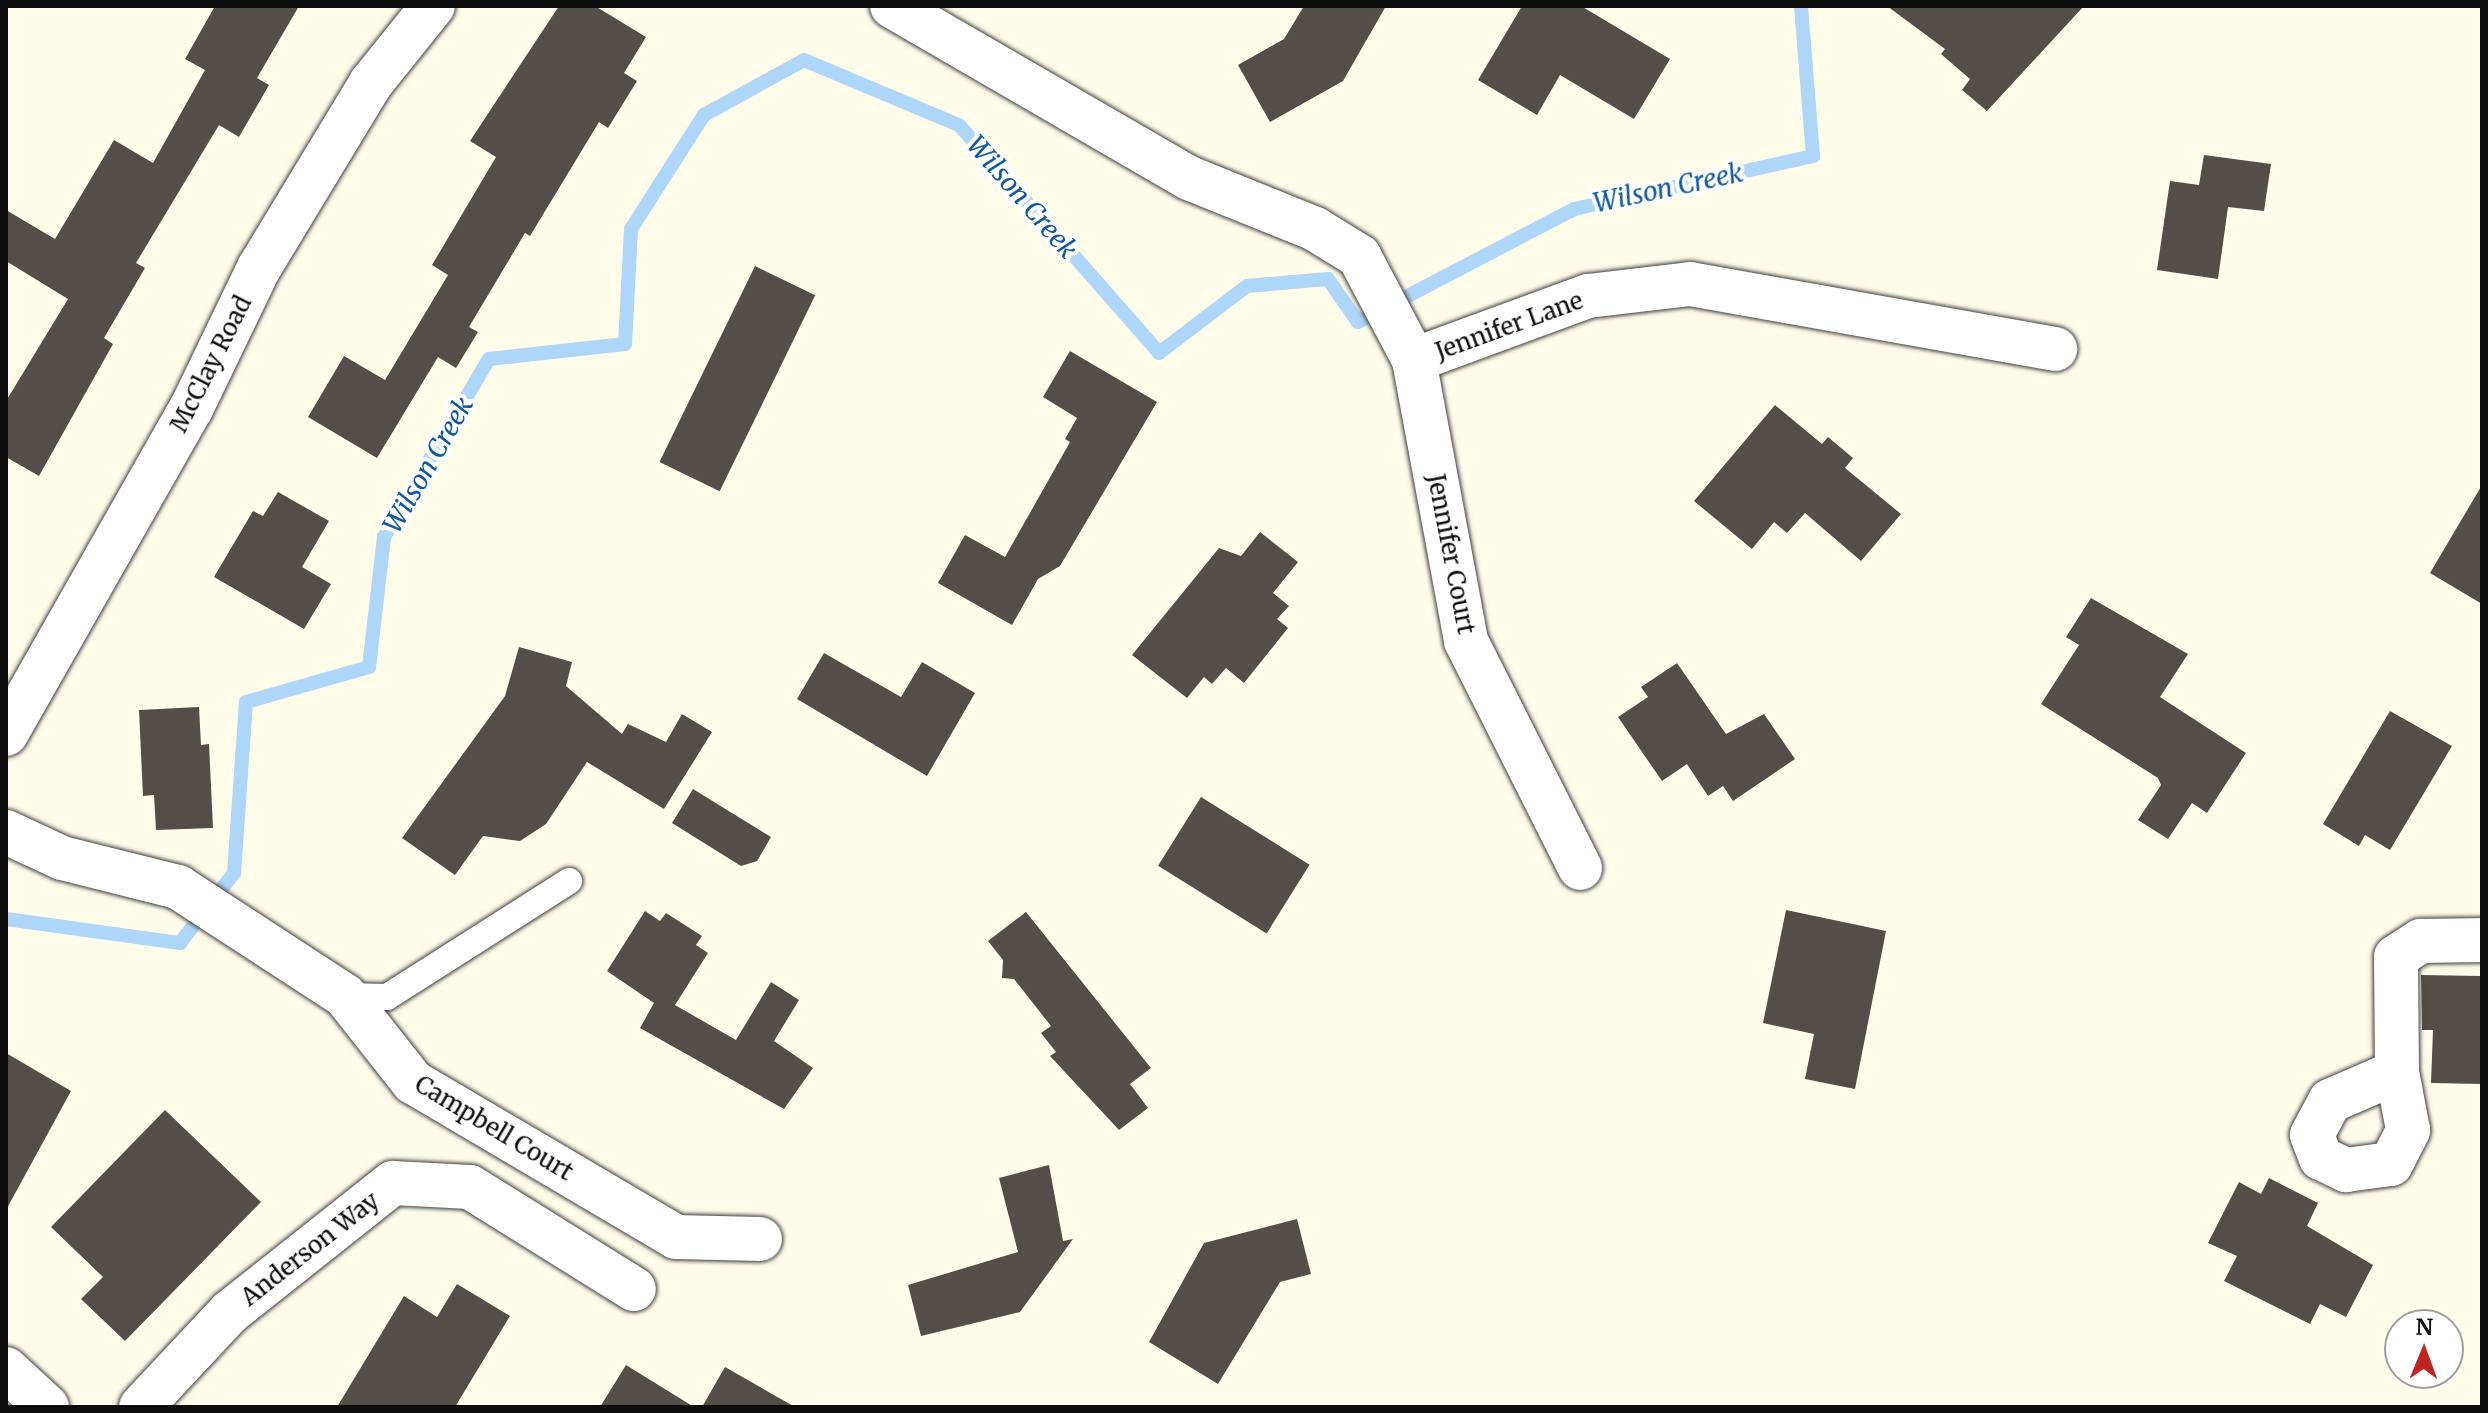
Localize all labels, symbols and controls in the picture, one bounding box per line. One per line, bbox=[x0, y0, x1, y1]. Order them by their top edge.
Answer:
water label: Wilson Creek bbox=[960, 129, 1084, 265]
water label: Wilson Creek bbox=[1590, 157, 1746, 219]
street label: Jennifer Lane bbox=[1431, 286, 1587, 366]
street label: McClay Road bbox=[164, 291, 258, 437]
water label: Wilson Creek bbox=[376, 391, 480, 539]
street label: Jennifer Court bbox=[1421, 471, 1481, 637]
street label: Campbell Court bbox=[410, 1069, 578, 1187]
street label: Anderson Way bbox=[235, 1186, 385, 1312]
north arrow bbox=[2384, 1309, 2464, 1389]
text: N bbox=[2415, 1313, 2433, 1341]

